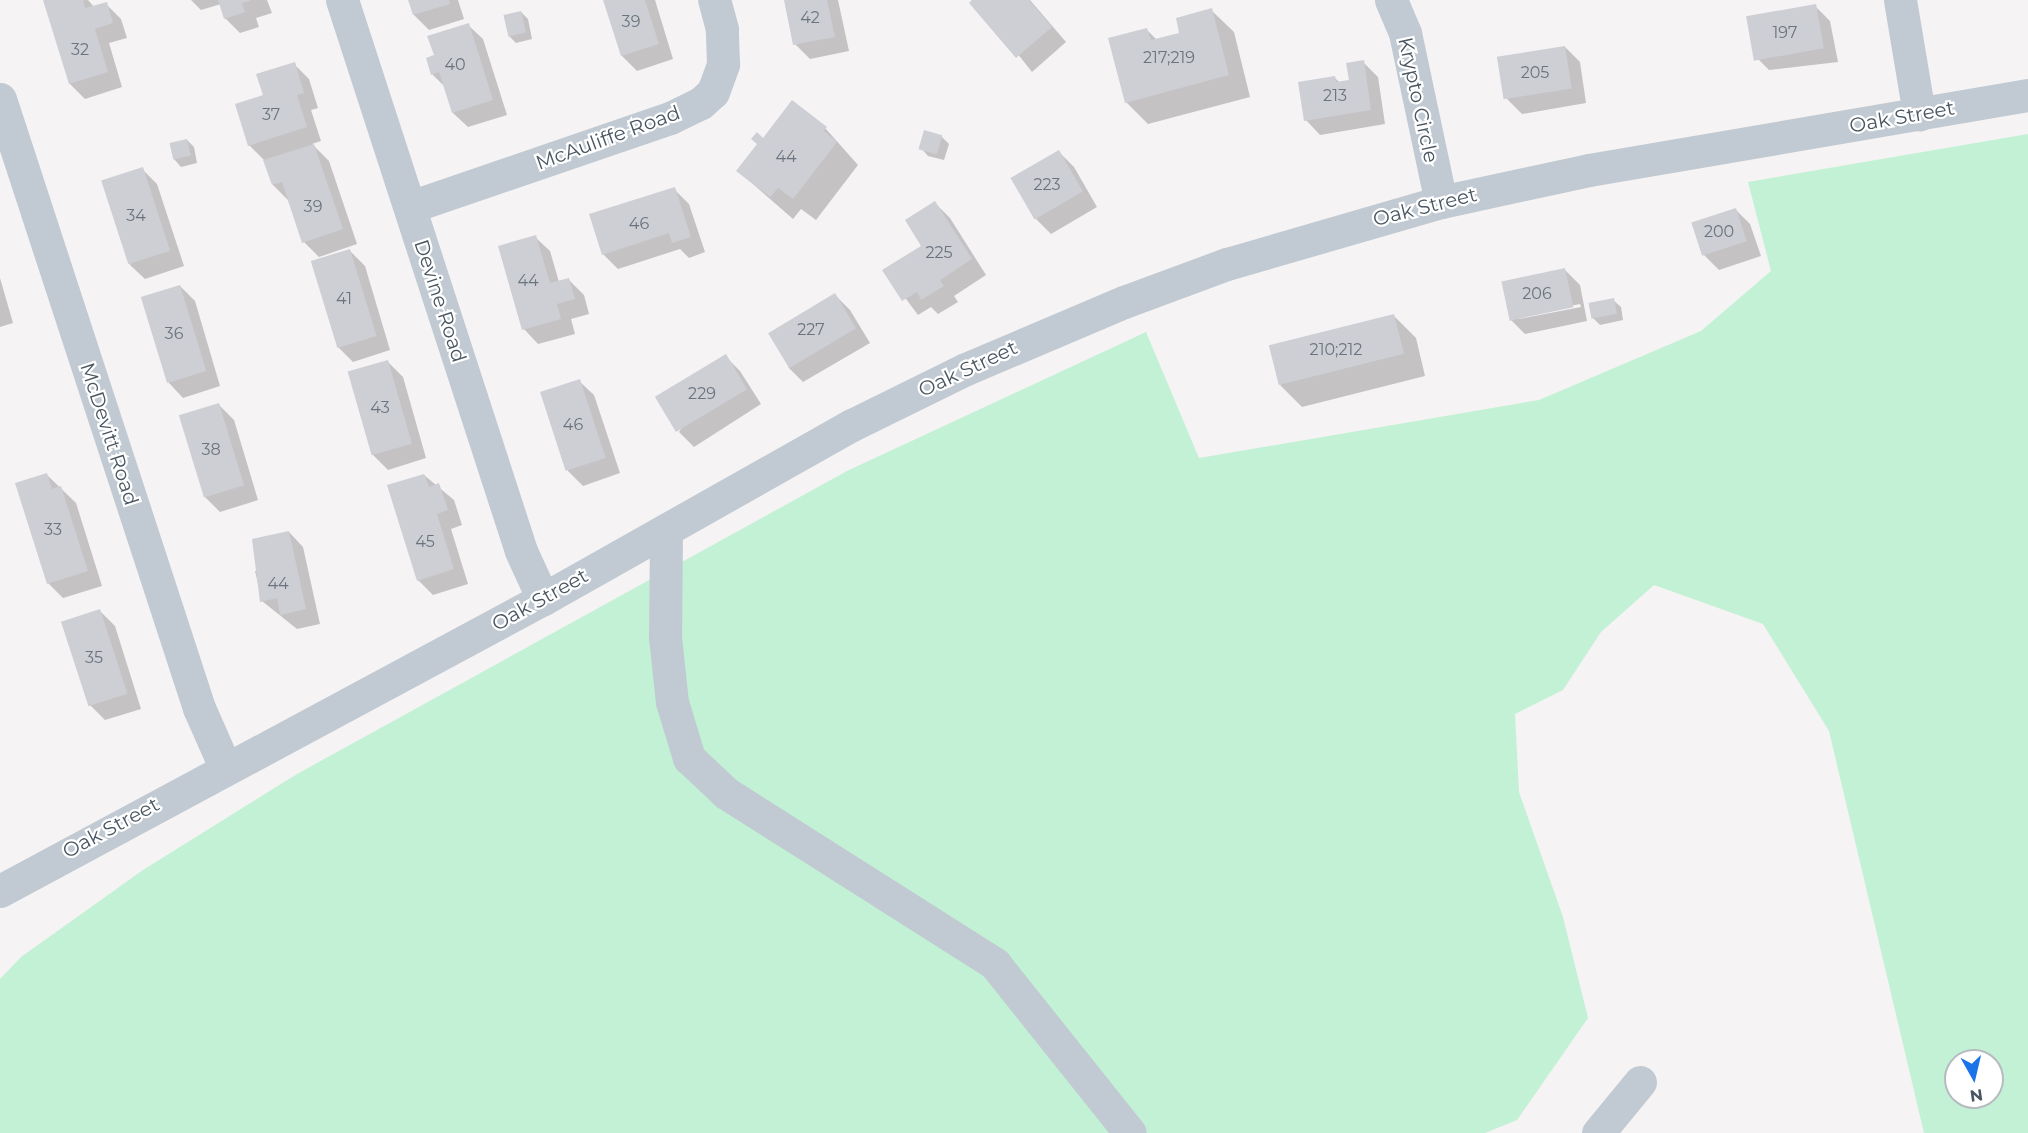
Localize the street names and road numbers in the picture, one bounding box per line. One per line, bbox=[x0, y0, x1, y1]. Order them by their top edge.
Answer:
street label: Krypto Circle bbox=[1393, 35, 1443, 165]
street label: Oak Street bbox=[1848, 96, 1956, 138]
street label: McAuliffe Road bbox=[533, 101, 683, 175]
street label: Oak Street bbox=[1371, 183, 1479, 231]
street label: Devine Road bbox=[409, 237, 471, 365]
street label: Oak Street bbox=[915, 336, 1021, 402]
street label: McDevitt Road bbox=[75, 360, 143, 508]
street label: Oak Street bbox=[488, 564, 592, 636]
street label: Oak Street bbox=[58, 792, 164, 864]

